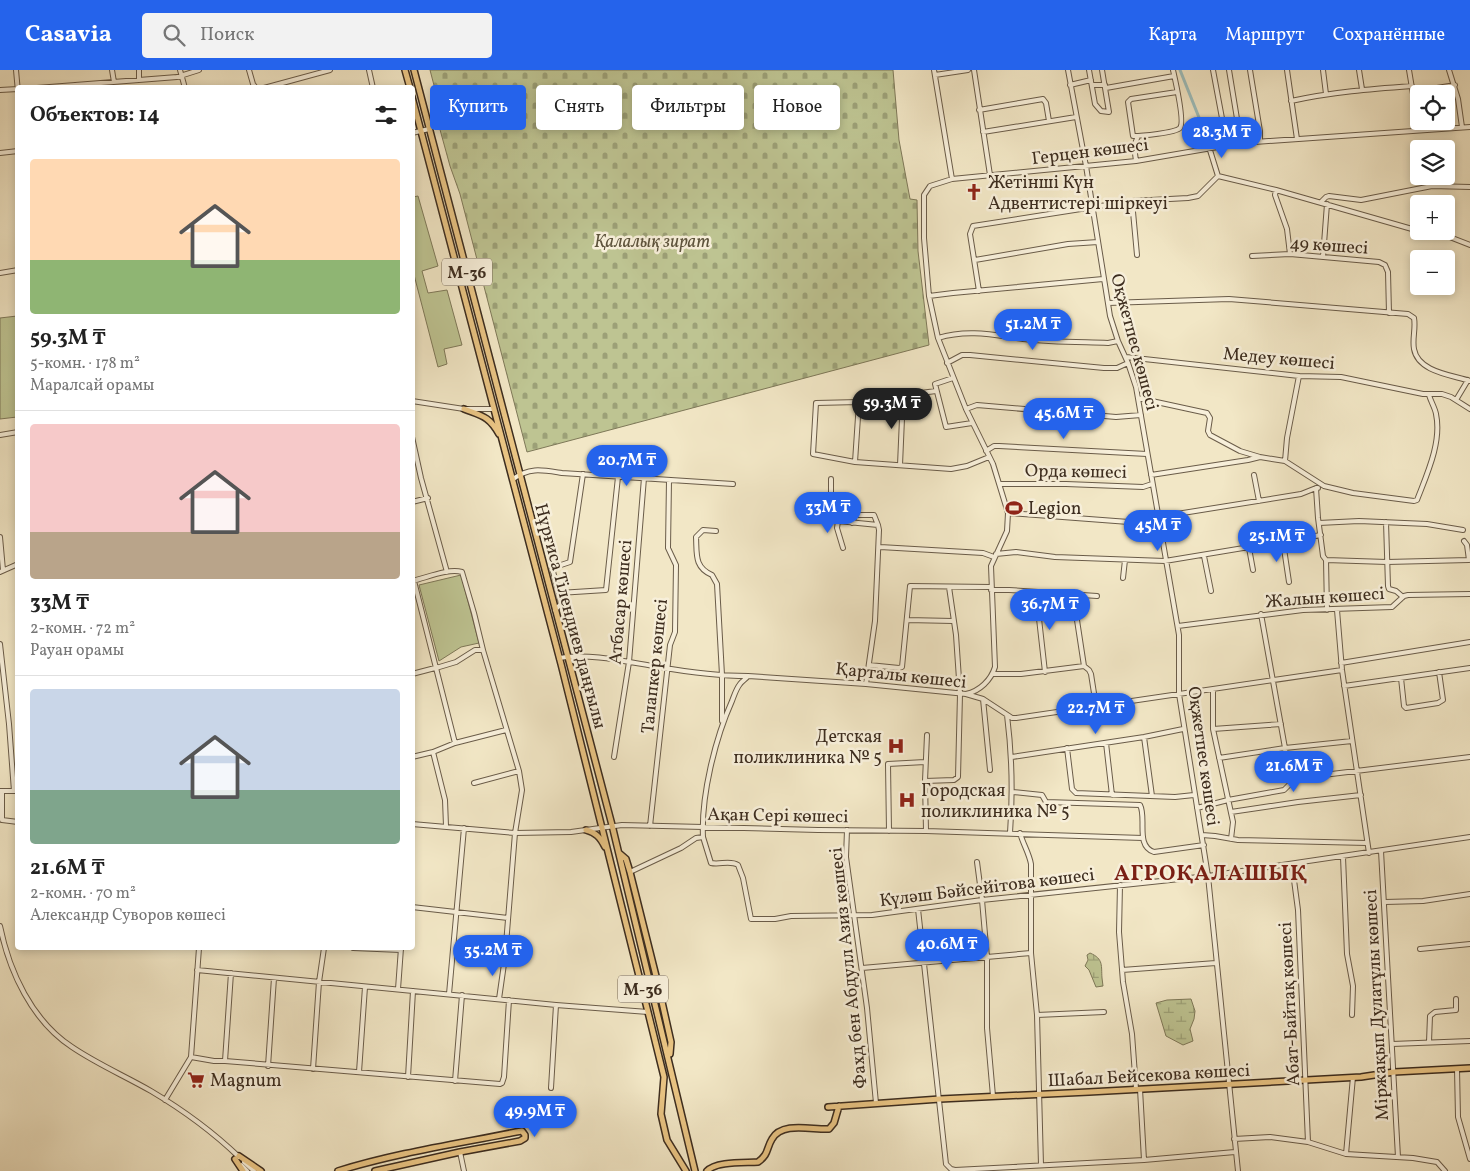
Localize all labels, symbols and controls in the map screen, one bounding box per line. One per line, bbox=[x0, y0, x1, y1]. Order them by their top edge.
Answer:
search box bbox=[142, 13, 492, 58]
text: Casavia bbox=[25, 18, 112, 52]
icon: search bbox=[160, 21, 188, 49]
text: Поиск bbox=[200, 22, 254, 48]
text: Карта bbox=[1148, 23, 1197, 48]
text: Маршрут bbox=[1225, 23, 1305, 48]
text: Сохранённые bbox=[1333, 23, 1445, 48]
chip: Купить bbox=[430, 85, 526, 130]
chip: Снять bbox=[536, 85, 622, 130]
chip: Фильтры bbox=[632, 85, 744, 130]
chip: Новое bbox=[754, 85, 840, 130]
map controls bbox=[1410, 85, 1455, 295]
button: locate bbox=[1410, 85, 1455, 130]
text: Объектов: 14 bbox=[30, 101, 160, 130]
icon: filters bbox=[372, 101, 400, 129]
pin: 28.3M ₸ bbox=[1176, 116, 1268, 159]
text: 28.3M ₸ bbox=[1193, 122, 1251, 144]
street label: Герцен көшесі bbox=[1030, 133, 1150, 172]
button: layers bbox=[1410, 140, 1455, 185]
place label: Жетінші Күн Адвентистері шіркеуі bbox=[988, 171, 1168, 217]
church icon: Жетінші Күн Адвентистері шіркеуі bbox=[964, 182, 984, 202]
icon: home bbox=[170, 191, 260, 281]
button: + bbox=[1410, 195, 1455, 240]
park label: Қалалық зират bbox=[594, 230, 710, 255]
street label: 49 көшесі bbox=[1289, 231, 1369, 262]
button: − bbox=[1410, 250, 1455, 295]
road number: M-36 bbox=[442, 258, 492, 286]
street label: Оқжетпес көшесі bbox=[1103, 271, 1164, 414]
pin: 51.2M ₸ bbox=[987, 308, 1079, 351]
text: 51.2M ₸ bbox=[1005, 314, 1061, 336]
text: 59.3M ₸ bbox=[30, 324, 106, 353]
street label: Медеу көшесі bbox=[1222, 342, 1336, 377]
text: 5-комн. · 178 m² bbox=[30, 353, 140, 375]
text: Маралсай орамы bbox=[30, 375, 154, 397]
pin: 59.3M ₸ bbox=[846, 388, 938, 430]
text: 59.3M ₸ bbox=[863, 393, 921, 415]
pin: 45.6M ₸ bbox=[1018, 398, 1110, 440]
text: 45.6M ₸ bbox=[1034, 403, 1094, 425]
pin: 20.7M ₸ bbox=[581, 444, 673, 487]
text: 20.7M ₸ bbox=[598, 450, 656, 472]
icon: home bbox=[170, 457, 260, 547]
street label: Орда көшесі bbox=[1025, 459, 1127, 486]
pin: 33M ₸ bbox=[793, 492, 863, 534]
text: 33M ₸ bbox=[805, 497, 851, 519]
place label: Legion bbox=[1028, 497, 1082, 522]
sports icon: Legion bbox=[1004, 498, 1024, 518]
street label: Нұрғиса Тілендиев даңғылы bbox=[527, 501, 612, 732]
pin: 45M ₸ bbox=[1123, 510, 1193, 552]
text: 45M ₸ bbox=[1135, 515, 1181, 537]
pin: 25.1M ₸ bbox=[1231, 520, 1323, 563]
text: 25.1M ₸ bbox=[1249, 526, 1305, 548]
street label: Атбасар көшесі bbox=[604, 539, 639, 666]
street label: Жалын көшесі bbox=[1265, 582, 1386, 615]
pin: 36.7M ₸ bbox=[1004, 588, 1096, 631]
text: 33M ₸ bbox=[30, 589, 90, 618]
text: 36.7M ₸ bbox=[1021, 594, 1079, 616]
street label: Талапкер көшесі bbox=[636, 598, 675, 735]
text: 2-комн. · 72 m² bbox=[30, 618, 135, 640]
text: Рауан орамы bbox=[30, 640, 124, 662]
street label: Қарталы көшесі bbox=[834, 657, 968, 696]
street label: Оқжетпес көшесі bbox=[1180, 685, 1225, 828]
pin: 22.7M ₸ bbox=[1050, 692, 1142, 735]
text: 22.7M ₸ bbox=[1067, 698, 1125, 720]
icon: home bbox=[170, 722, 260, 812]
place label: Детская поликлиника № 5 bbox=[733, 725, 882, 771]
hospital icon: Детская поликлиника № 5 bbox=[886, 736, 906, 756]
pin: 21.6M ₸ bbox=[1248, 750, 1340, 793]
text: 21.6M ₸ bbox=[1265, 756, 1323, 778]
place label: Городская поликлиника № 5 bbox=[921, 779, 1070, 825]
hospital icon: Городская поликлиника № 5 bbox=[897, 790, 917, 810]
street label: Ақан Сері көшесі bbox=[707, 803, 849, 830]
street label: Фахд бен Абдулл Азиз көшесі bbox=[824, 846, 875, 1090]
text: 21.6M ₸ bbox=[30, 854, 105, 883]
district label: АГРОҚАЛАШЫҚ bbox=[1114, 859, 1308, 890]
street label: Күләш Бәйсейітова көшесі bbox=[878, 863, 1096, 914]
text: 2-комн. · 70 m² bbox=[30, 883, 136, 905]
street label: Міржақып Дулатұлы көшесі bbox=[1359, 889, 1396, 1121]
text: Александр Суворов көшесі bbox=[30, 905, 226, 927]
street label: Абат-Байтақ көшесі bbox=[1274, 921, 1307, 1087]
pin: 40.6M ₸ bbox=[901, 928, 993, 971]
pin: 35.2M ₸ bbox=[447, 934, 539, 977]
text: 40.6M ₸ bbox=[916, 934, 978, 956]
text: 35.2M ₸ bbox=[464, 940, 522, 962]
road number: M-36 bbox=[618, 976, 668, 1002]
street label: Шабал Бейсекова көшесі bbox=[1047, 1059, 1251, 1094]
place label: Magnum bbox=[210, 1069, 282, 1094]
supermarket icon: Magnum bbox=[186, 1070, 206, 1090]
pin: 49.9M ₸ bbox=[489, 1096, 581, 1138]
text: 49.9M ₸ bbox=[505, 1101, 565, 1123]

